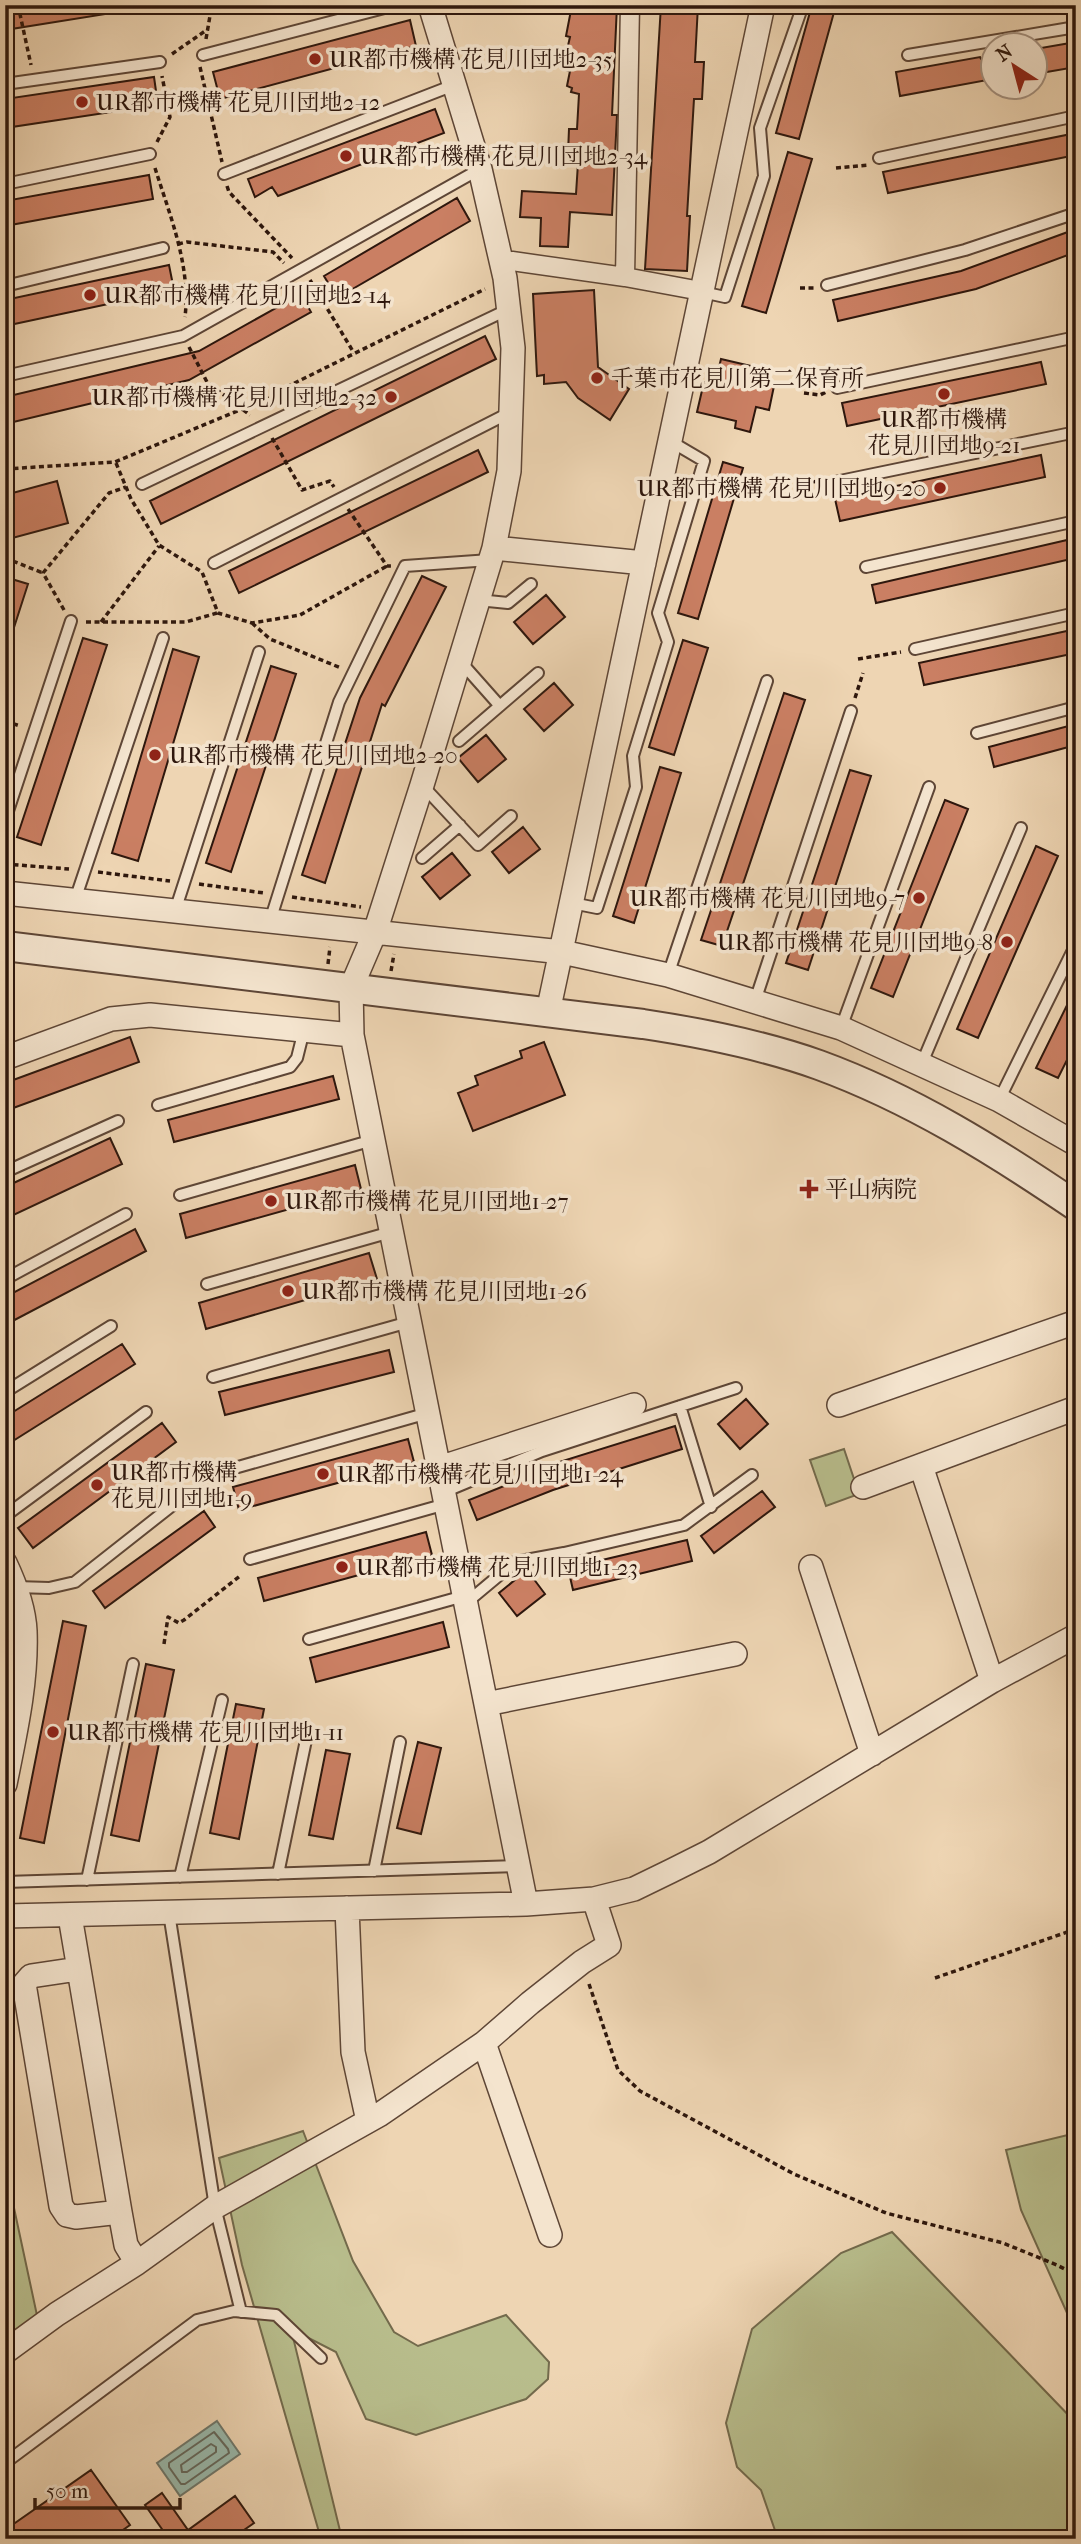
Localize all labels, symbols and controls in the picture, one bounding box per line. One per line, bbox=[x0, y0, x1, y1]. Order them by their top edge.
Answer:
north arrow bbox=[979, 32, 1050, 102]
text: N bbox=[992, 40, 1017, 66]
place label: UR都市機構 花見川団地2-35 bbox=[329, 46, 613, 73]
marker: UR都市機構 花見川団地2-35 bbox=[307, 51, 323, 67]
place label: UR都市機構 花見川団地2-12 bbox=[96, 89, 380, 116]
marker: UR都市機構 花見川団地2-12 bbox=[74, 94, 90, 110]
place label: UR都市機構 花見川団地2-34 bbox=[360, 143, 649, 170]
marker: UR都市機構 花見川団地2-34 bbox=[338, 148, 354, 164]
place label: UR都市機構 花見川団地2-14 bbox=[104, 282, 391, 309]
marker: UR都市機構 花見川団地2-14 bbox=[82, 287, 98, 303]
place label: 千葉市花見川第二保育所 bbox=[611, 365, 864, 392]
marker: 千葉市花見川第二保育所 bbox=[589, 370, 605, 386]
place label: UR都市機構 花見川団地2-32 bbox=[91, 384, 377, 411]
marker: UR都市機構 花見川団地9-21 bbox=[936, 386, 952, 402]
marker: UR都市機構 花見川団地2-32 bbox=[383, 389, 399, 405]
place label: UR都市機構 花見川団地9-21 bbox=[867, 406, 1021, 459]
place label: UR都市機構 花見川団地9-20 bbox=[637, 475, 926, 502]
marker: UR都市機構 花見川団地9-20 bbox=[932, 480, 948, 496]
place label: UR都市機構 花見川団地2-20 bbox=[169, 742, 458, 769]
marker: UR都市機構 花見川団地2-20 bbox=[147, 747, 163, 763]
place label: UR都市機構 花見川団地9-7 bbox=[629, 885, 905, 912]
marker: UR都市機構 花見川団地9-7 bbox=[911, 890, 927, 906]
place label: UR都市機構 花見川団地9-8 bbox=[717, 929, 993, 956]
marker: UR都市機構 花見川団地9-8 bbox=[999, 934, 1015, 950]
place label: 平山病院 bbox=[825, 1176, 917, 1203]
marker: 平山病院 bbox=[799, 1179, 819, 1199]
place label: UR都市機構 花見川団地1-27 bbox=[285, 1188, 569, 1215]
marker: UR都市機構 花見川団地1-27 bbox=[263, 1193, 279, 1209]
place label: UR都市機構 花見川団地1-26 bbox=[302, 1278, 587, 1305]
marker: UR都市機構 花見川団地1-26 bbox=[280, 1283, 296, 1299]
place label: UR都市機構 花見川団地1-9 bbox=[111, 1459, 252, 1512]
place label: UR都市機構 花見川団地1-24 bbox=[337, 1461, 624, 1488]
marker: UR都市機構 花見川団地1-24 bbox=[315, 1466, 331, 1482]
marker: UR都市機構 花見川団地1-9 bbox=[89, 1477, 105, 1493]
place label: UR都市機構 花見川団地1-23 bbox=[356, 1554, 638, 1581]
marker: UR都市機構 花見川団地1-23 bbox=[334, 1559, 350, 1575]
place label: UR都市機構 花見川団地1-11 bbox=[67, 1719, 344, 1746]
marker: UR都市機構 花見川団地1-11 bbox=[45, 1724, 61, 1740]
scale bar bbox=[35, 2467, 180, 2511]
text: 50 m bbox=[46, 2479, 89, 2503]

